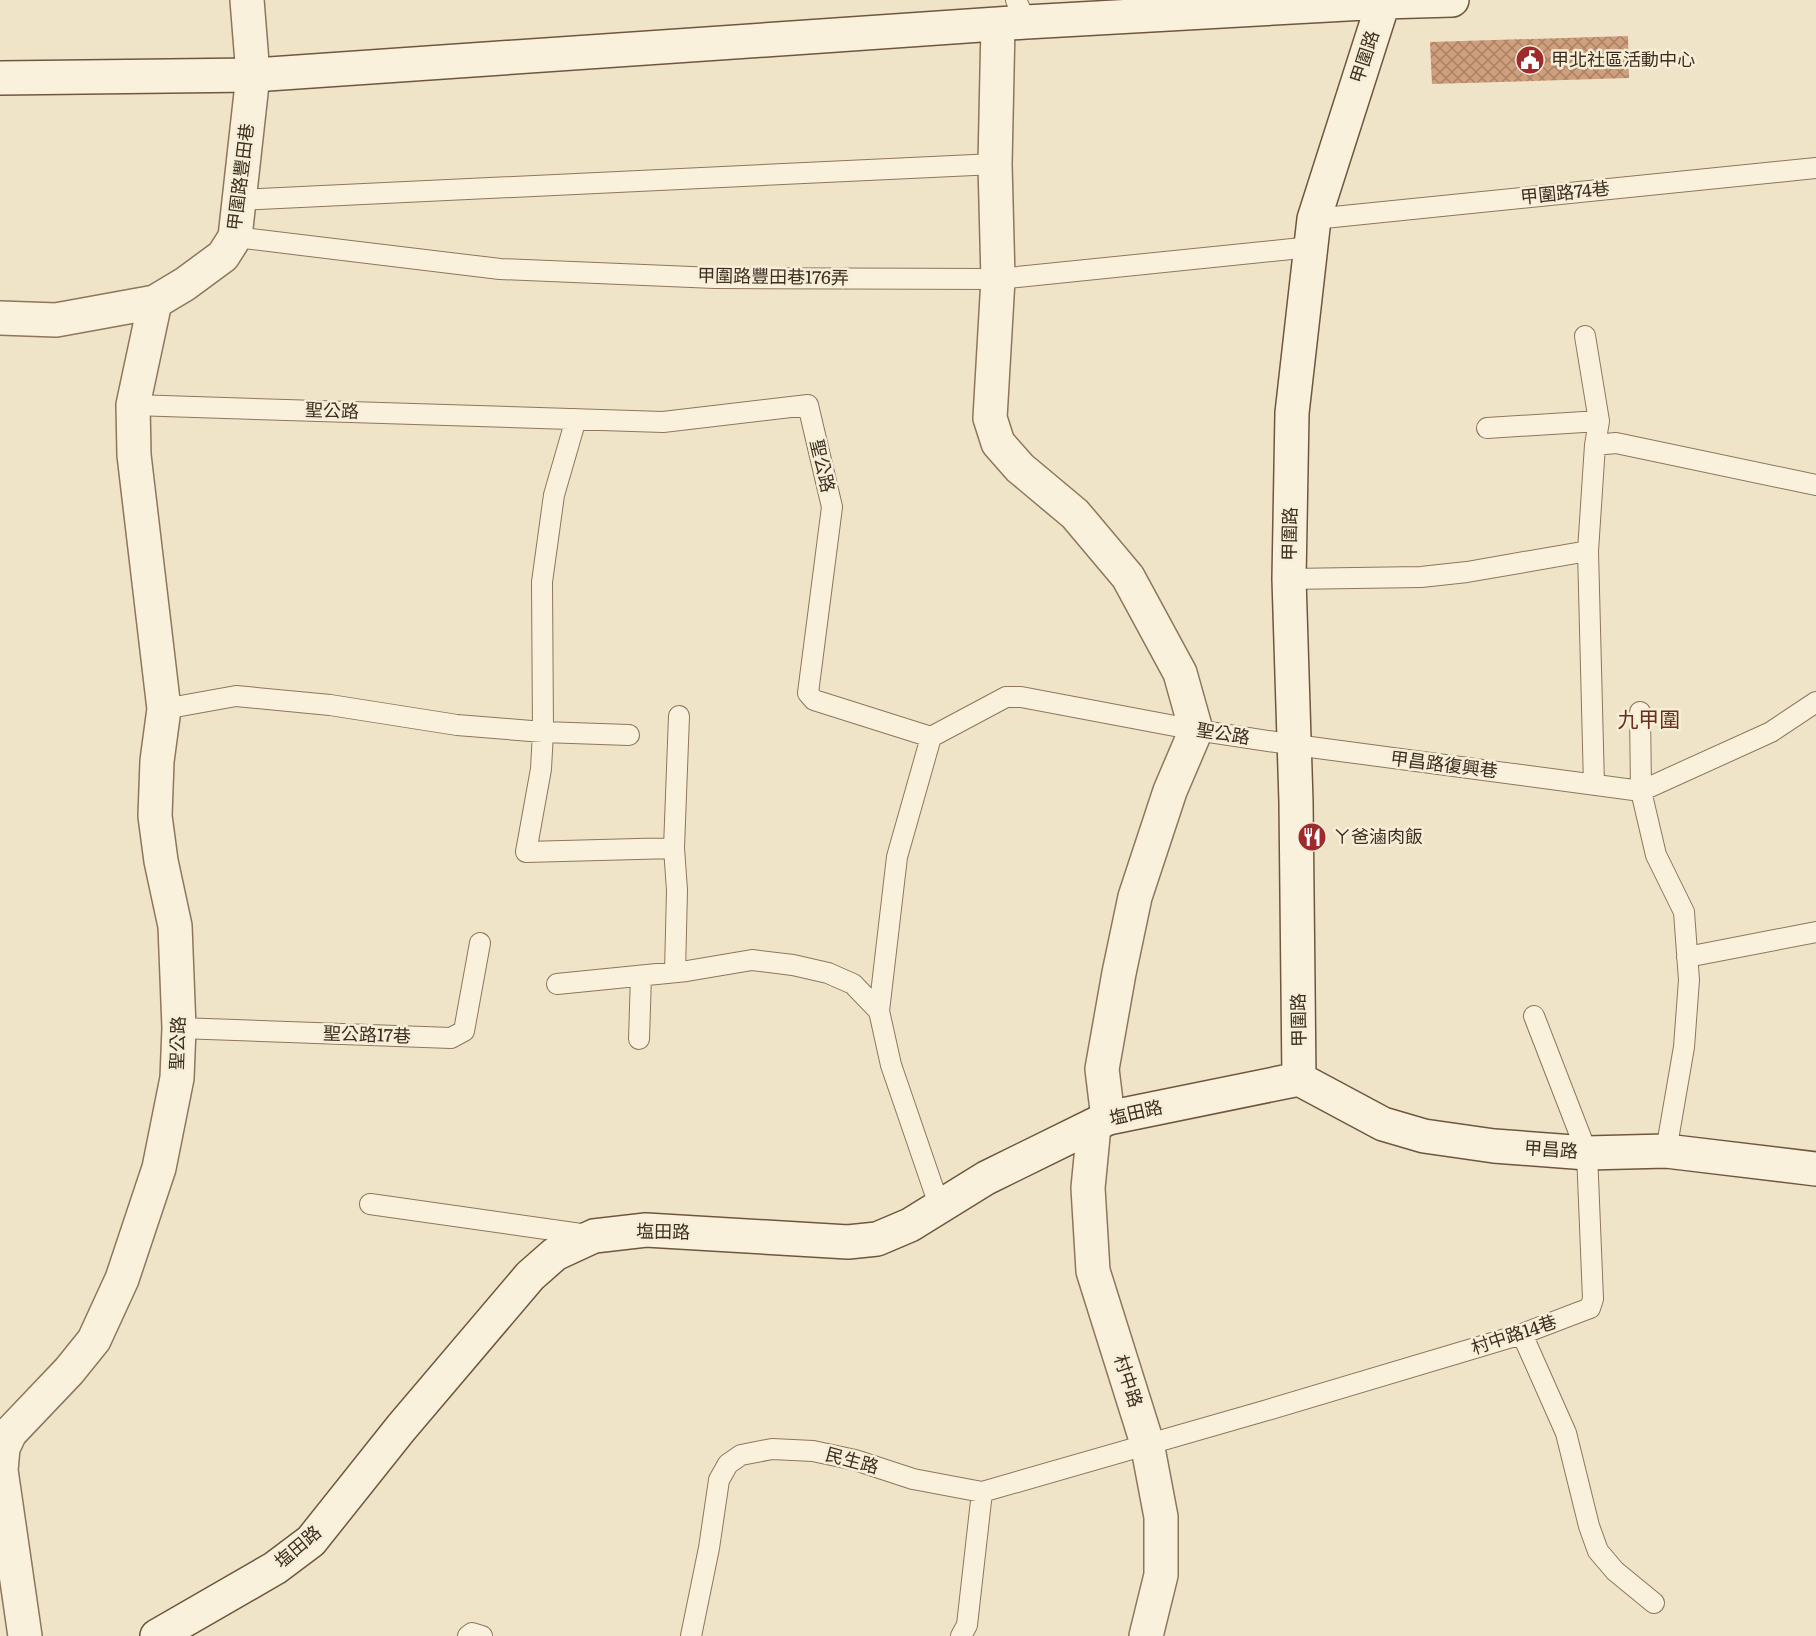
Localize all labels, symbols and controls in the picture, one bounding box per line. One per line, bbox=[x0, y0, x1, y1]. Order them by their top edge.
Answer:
street label: 甲圍路 bbox=[1342, 27, 1385, 86]
public building icon: 甲北社區活動中心 bbox=[1514, 44, 1546, 76]
place label: 甲北社區活動中心 bbox=[1551, 45, 1695, 72]
street label: 甲圍路豐田巷 bbox=[220, 122, 259, 232]
street label: 甲圍路74巷 bbox=[1519, 173, 1611, 210]
street label: 甲圍路豐田巷176弄 bbox=[697, 261, 849, 290]
street label: 聖公路 bbox=[305, 395, 360, 424]
street label: 聖公路 bbox=[804, 436, 843, 495]
street label: 甲圍路 bbox=[1275, 507, 1302, 561]
district label: 九甲圍 bbox=[1618, 702, 1681, 733]
street label: 聖公路 bbox=[1194, 715, 1252, 750]
street label: 甲昌路復興巷 bbox=[1389, 744, 1499, 783]
restaurant icon: ㄚ爸滷肉飯 bbox=[1296, 821, 1328, 853]
place label: ㄚ爸滷肉飯 bbox=[1333, 822, 1423, 849]
street label: 甲圍路 bbox=[1284, 993, 1311, 1047]
street label: 聖公路 bbox=[162, 1015, 191, 1070]
street label: 聖公路17巷 bbox=[323, 1018, 411, 1049]
street label: 塩田路 bbox=[1106, 1092, 1165, 1131]
street label: 甲昌路 bbox=[1523, 1133, 1579, 1164]
street label: 塩田路 bbox=[636, 1217, 690, 1244]
street label: 村中路14巷 bbox=[1467, 1307, 1560, 1360]
street label: 村中路 bbox=[1108, 1351, 1151, 1410]
street label: 民生路 bbox=[823, 1440, 882, 1480]
street label: 塩田路 bbox=[268, 1518, 326, 1574]

